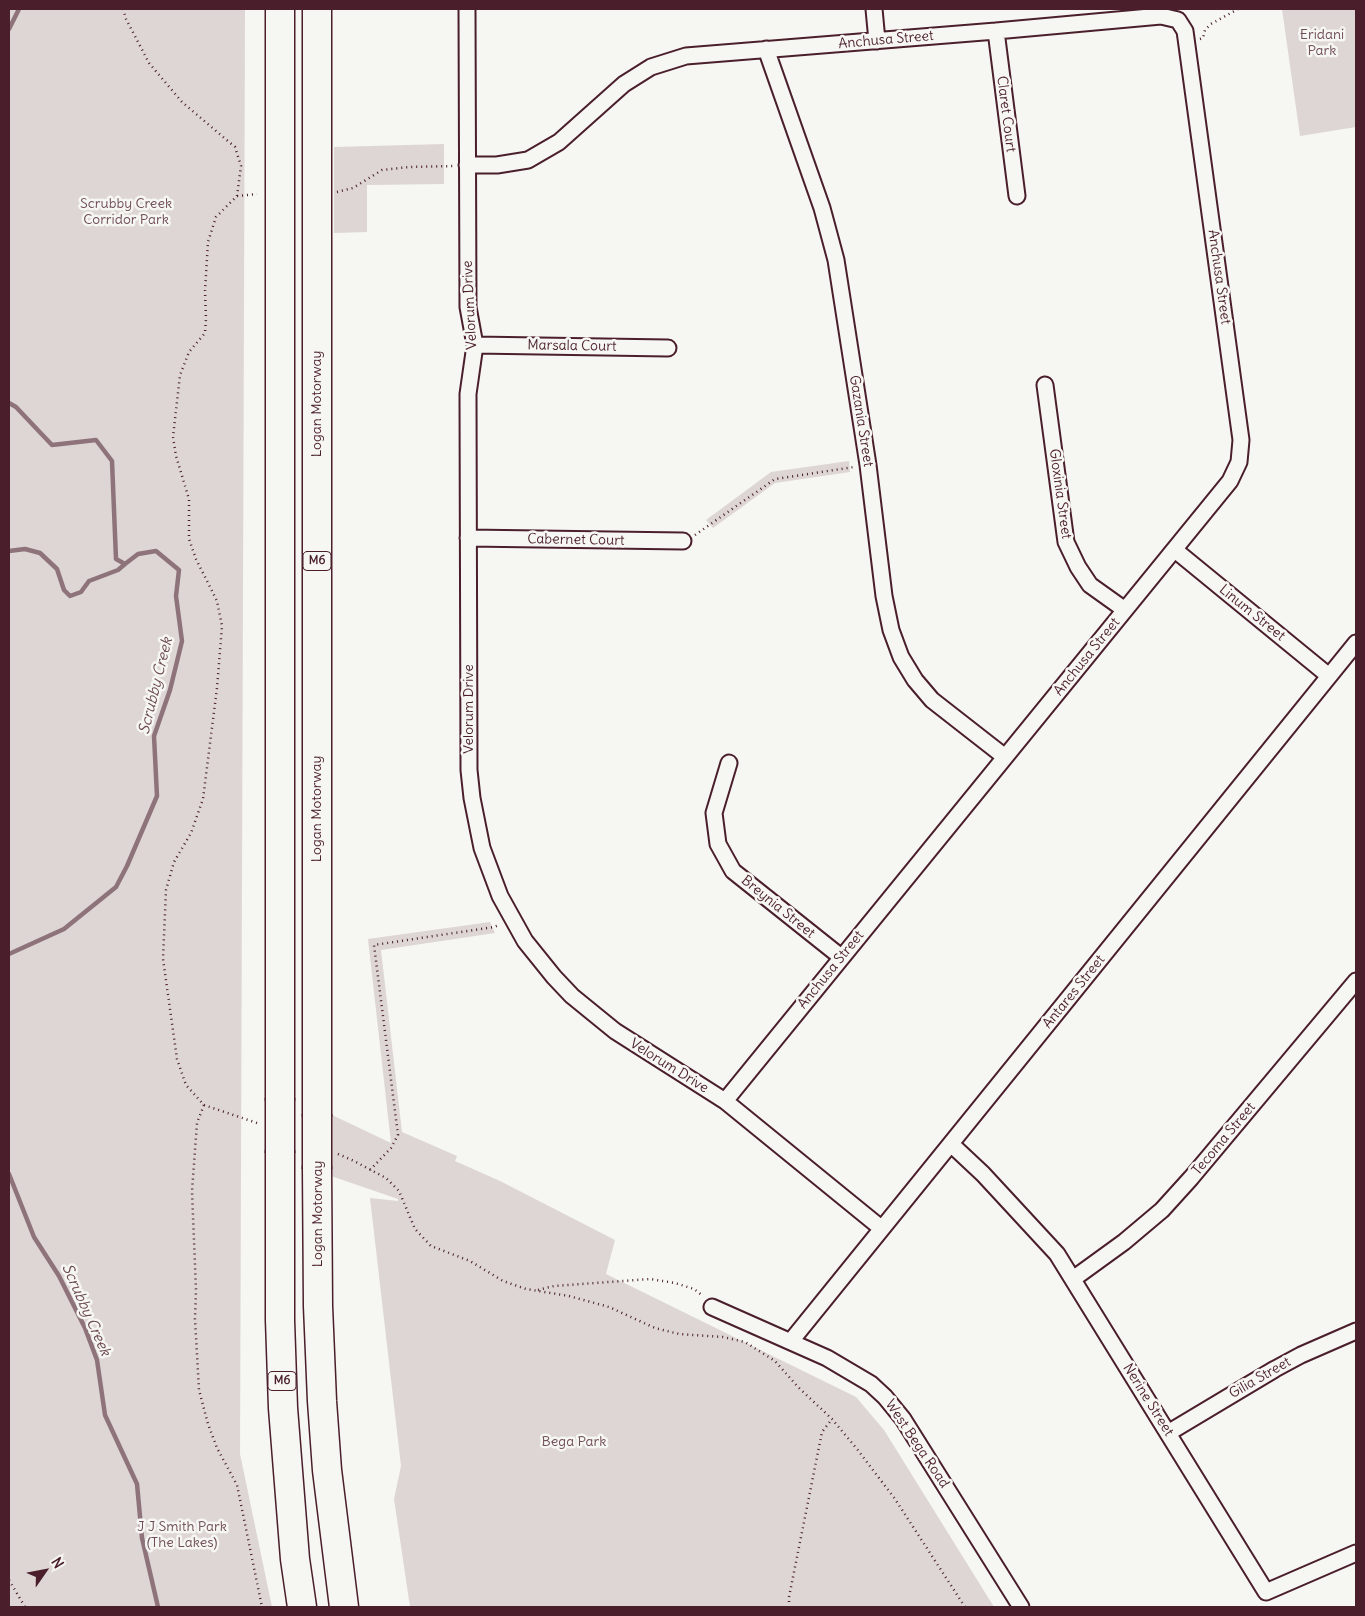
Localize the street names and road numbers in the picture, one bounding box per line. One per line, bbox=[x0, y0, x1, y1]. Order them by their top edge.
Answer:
street label: Anchusa Street bbox=[838, 27, 934, 53]
street label: Claret Court bbox=[993, 75, 1019, 153]
street label: Anchusa Street bbox=[1204, 229, 1234, 325]
street label: Velorum Drive bbox=[459, 260, 481, 350]
street label: Marsala Court bbox=[527, 337, 617, 355]
street label: Logan Motorway bbox=[309, 351, 325, 457]
street label: Gazania Street bbox=[845, 374, 877, 468]
street label: Gloxinia Street bbox=[1045, 448, 1075, 540]
street label: Cabernet Court bbox=[527, 531, 625, 549]
road number: M6 bbox=[303, 552, 331, 570]
street label: Linum Street bbox=[1216, 581, 1288, 645]
street label: Anchusa Street bbox=[1050, 615, 1124, 699]
street label: Velorum Drive bbox=[461, 664, 477, 754]
street label: Logan Motorway bbox=[309, 756, 325, 862]
street label: Breynia Street bbox=[738, 872, 818, 942]
street label: Anchusa Street bbox=[794, 928, 868, 1012]
street label: Antares Street bbox=[1039, 952, 1109, 1032]
street label: Velorum Drive bbox=[627, 1035, 711, 1097]
street label: Tecoma Street bbox=[1189, 1099, 1259, 1179]
street label: Logan Motorway bbox=[310, 1161, 326, 1267]
street label: Gilia Street bbox=[1226, 1354, 1294, 1402]
street label: Nerine Street bbox=[1119, 1361, 1177, 1439]
road number: M6 bbox=[268, 1372, 296, 1390]
street label: West Bega Road bbox=[881, 1397, 953, 1491]

